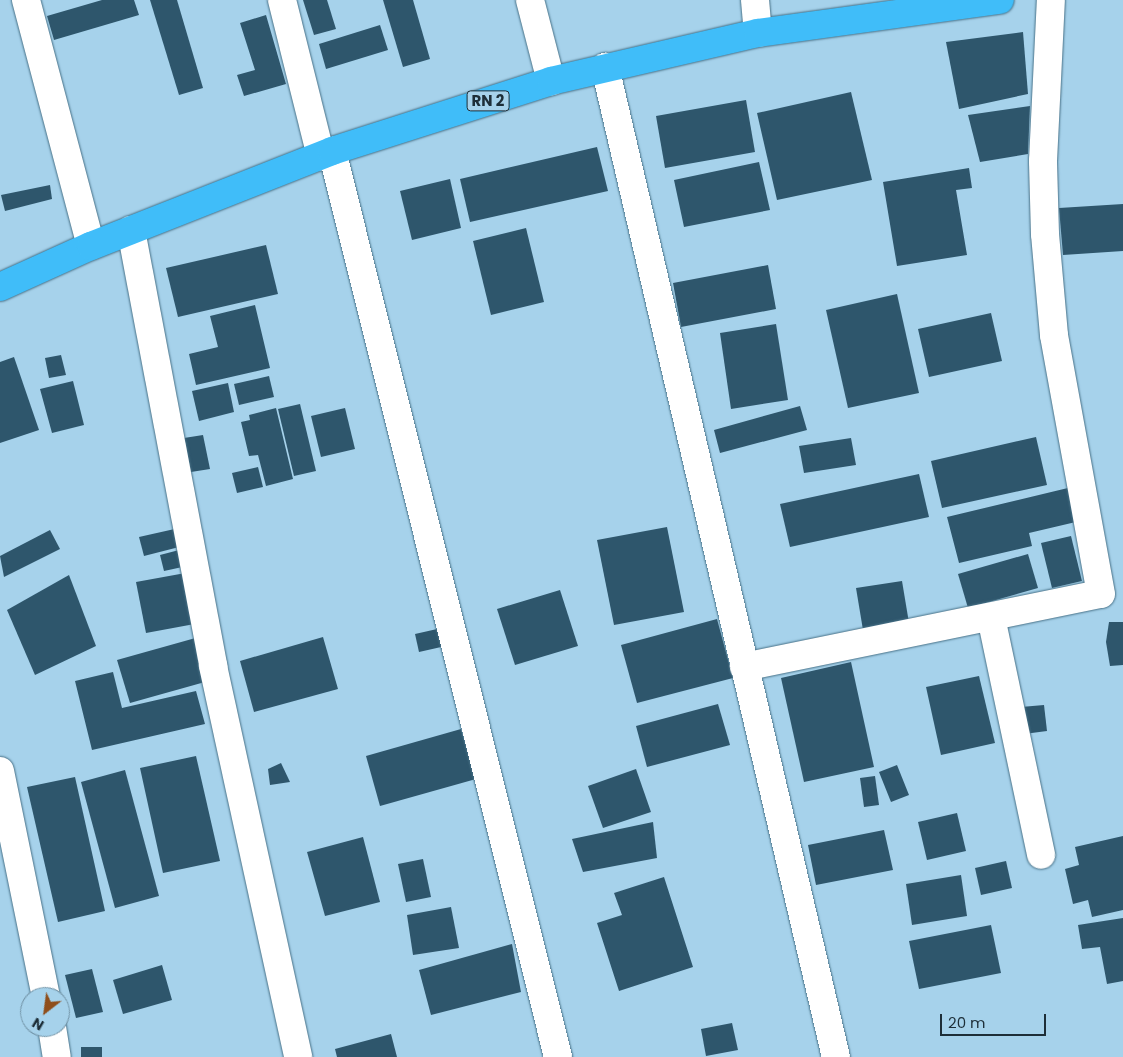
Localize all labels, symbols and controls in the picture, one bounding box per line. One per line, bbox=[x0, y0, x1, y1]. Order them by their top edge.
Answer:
road number: RN 2 bbox=[466, 88, 510, 114]
north arrow bbox=[20, 987, 70, 1037]
scale bar bbox=[943, 1004, 1049, 1036]
text: 20 m bbox=[948, 1012, 986, 1033]
text: N bbox=[28, 1013, 48, 1035]

